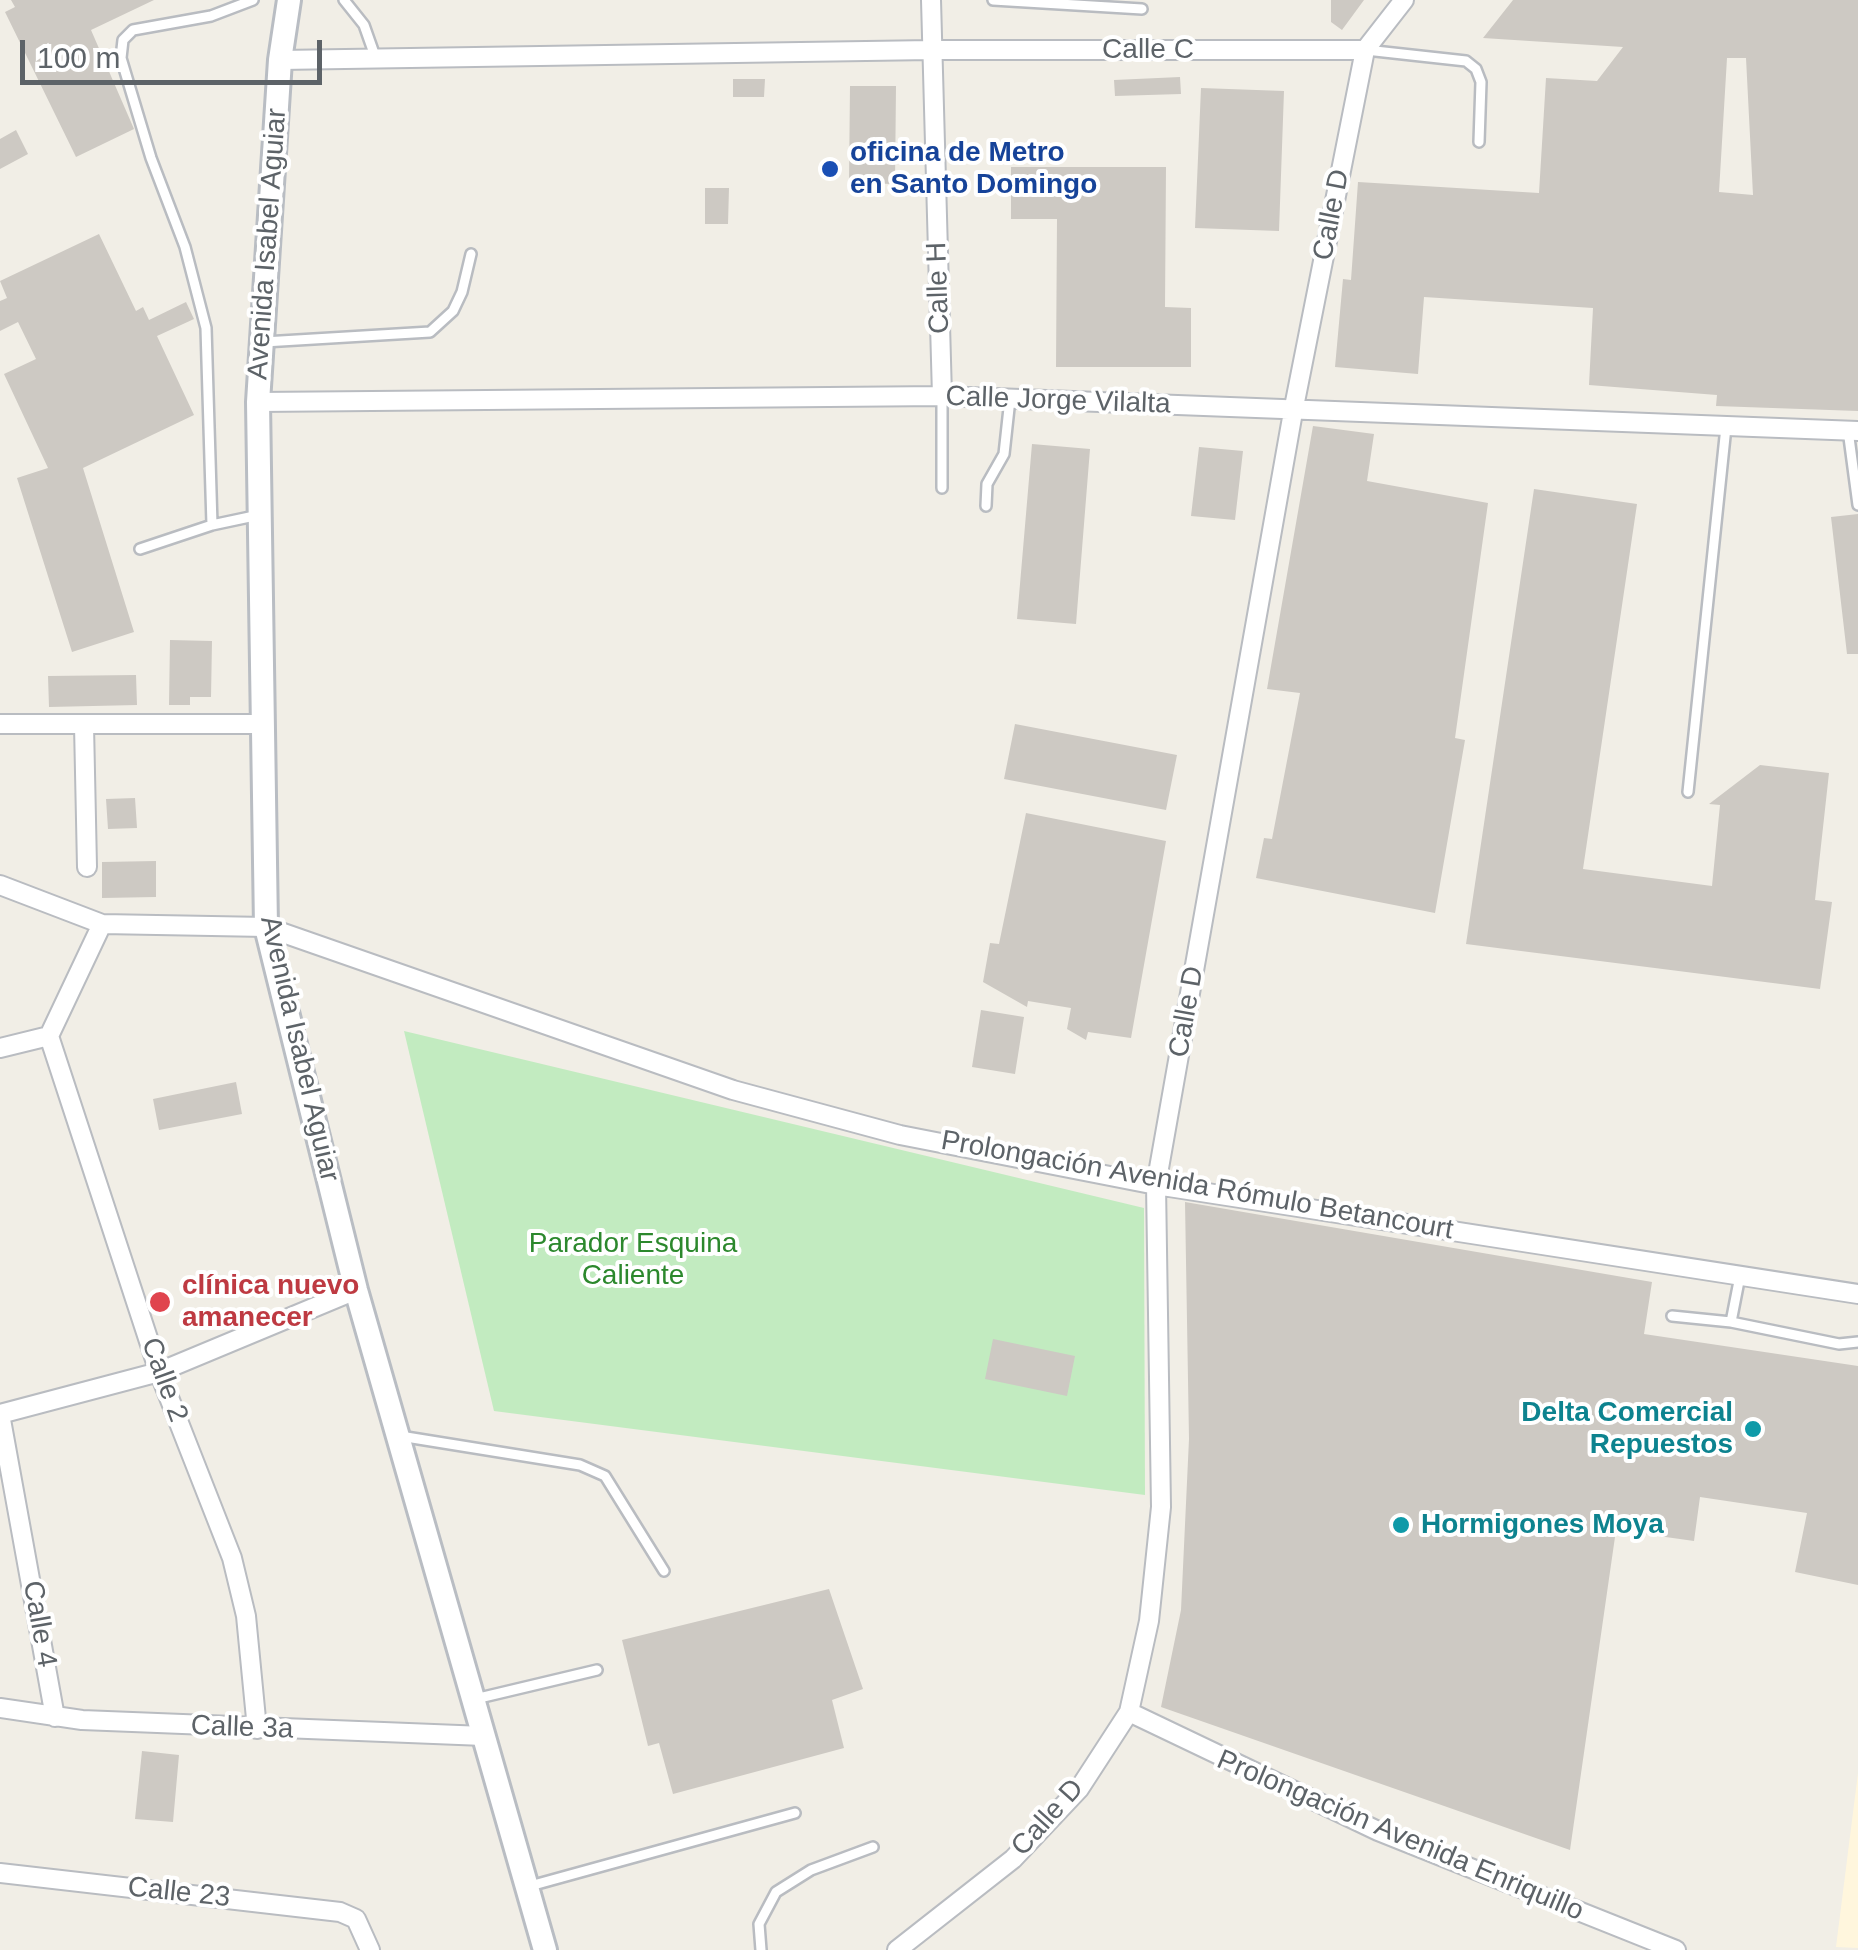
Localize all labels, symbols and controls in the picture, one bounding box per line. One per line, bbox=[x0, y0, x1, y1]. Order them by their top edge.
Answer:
scale bar bbox=[25, 20, 328, 82]
street label: Calle C bbox=[1102, 33, 1194, 67]
text: 100 m bbox=[37, 41, 120, 74]
street label: Avenida Isabel Aguiar bbox=[242, 107, 294, 381]
place label: oficina de Metro en Santo Domingo bbox=[850, 136, 1097, 202]
marker: oficina de Metro en Santo Domingo bbox=[819, 158, 841, 180]
street label: Calle D bbox=[1307, 167, 1357, 263]
street label: Calle H bbox=[921, 242, 957, 334]
street label: Calle Jorge Vilalta bbox=[945, 380, 1171, 422]
street label: Avenida Isabel Aguiar bbox=[252, 913, 346, 1185]
street label: Calle D bbox=[1162, 964, 1212, 1060]
street label: Prolongación Avenida Rómulo Betancourt bbox=[938, 1124, 1456, 1248]
park label: Parador Esquina Caliente bbox=[529, 1227, 737, 1293]
place label: clínica nuevo amanecer bbox=[182, 1269, 359, 1335]
marker: clínica nuevo amanecer bbox=[147, 1289, 173, 1315]
street label: Calle 2 bbox=[133, 1333, 195, 1427]
place label: Delta Comercial Repuestos bbox=[1521, 1396, 1733, 1462]
marker: Delta Comercial Repuestos bbox=[1742, 1418, 1764, 1440]
place label: Hormigones Moya bbox=[1421, 1508, 1664, 1542]
marker: Hormigones Moya bbox=[1390, 1514, 1412, 1536]
street label: Calle 4 bbox=[15, 1578, 63, 1670]
street label: Calle 3a bbox=[190, 1709, 294, 1747]
street label: Prolongación Avenida Enriquillo bbox=[1212, 1743, 1588, 1929]
street label: Calle D bbox=[1005, 1773, 1091, 1863]
street label: Calle 23 bbox=[126, 1871, 232, 1915]

